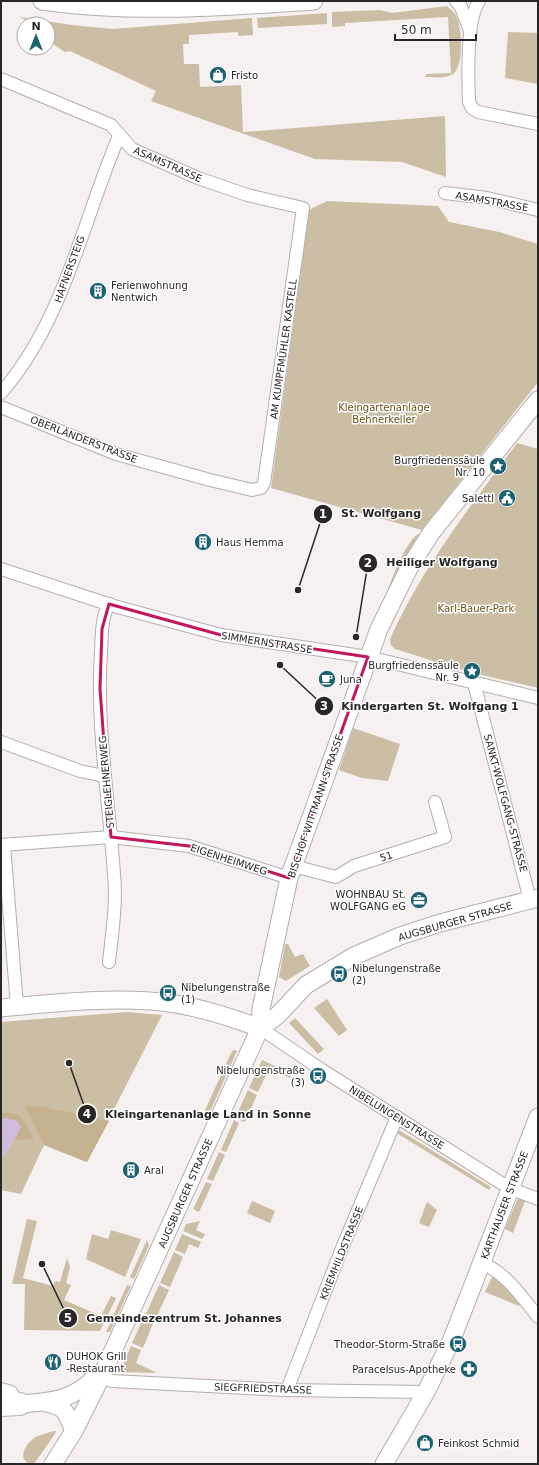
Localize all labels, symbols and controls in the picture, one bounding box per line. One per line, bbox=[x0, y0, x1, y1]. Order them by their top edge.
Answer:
north arrow bbox=[16, 16, 56, 56]
scale bar bbox=[395, 16, 476, 42]
text: N bbox=[31, 20, 41, 33]
text: 50 m bbox=[401, 23, 432, 37]
shop icon: Fristo bbox=[208, 65, 228, 85]
place label: Fristo bbox=[231, 70, 258, 81]
street label: ASAMSTRASSE bbox=[132, 144, 204, 184]
street label: ASAMSTRASSE bbox=[455, 190, 529, 213]
street label: HAFNERSTEIG bbox=[52, 234, 87, 304]
street label: AM KUMPFMÜHLER KASTELL bbox=[267, 278, 299, 420]
place label: Ferienwohnung Nentwich bbox=[111, 280, 188, 303]
building icon: Ferienwohnung Nentwich bbox=[88, 281, 108, 301]
park label: Kleingartenanlage Behnerkeller bbox=[338, 402, 430, 425]
street label: OBERLÄNDERSTRASSE bbox=[29, 413, 139, 465]
place label: Burgfriedenssäule Nr. 10 bbox=[394, 455, 485, 478]
place icon: Burgfriedenssäule Nr. 10 bbox=[488, 456, 508, 476]
public building icon: Salettl bbox=[497, 488, 517, 508]
place label: Salettl bbox=[462, 493, 494, 504]
callout: St. Wolfgang bbox=[313, 502, 429, 525]
text: 1 bbox=[319, 507, 327, 521]
text: St. Wolfgang bbox=[341, 507, 421, 520]
building icon: Haus Hemma bbox=[193, 532, 213, 552]
place label: Haus Hemma bbox=[216, 537, 284, 548]
callout: Heiliger Wolfgang bbox=[358, 551, 506, 574]
text: 2 bbox=[364, 556, 372, 570]
text: Heiliger Wolfgang bbox=[386, 556, 498, 569]
park label: Karl-Bauer-Park bbox=[438, 603, 515, 614]
street label: SIMMERNSTRASSE bbox=[221, 630, 313, 655]
place label: Burgfriedenssäule Nr. 9 bbox=[368, 660, 459, 683]
place icon: Burgfriedenssäule Nr. 9 bbox=[462, 661, 482, 681]
cafe icon: Juna bbox=[317, 669, 337, 689]
place label: Juna bbox=[339, 674, 362, 685]
callout: Kindergarten St. Wolfgang 1 bbox=[314, 694, 527, 717]
text: 3 bbox=[320, 699, 328, 713]
text: Kindergarten St. Wolfgang 1 bbox=[341, 700, 519, 713]
street label: BISCHOF-WITTMANN-STRASSE bbox=[286, 733, 345, 879]
street label: SANKT-WOLFGANG-STRASSE bbox=[482, 733, 529, 873]
street label: STEIGLEHNERWEG bbox=[97, 735, 116, 829]
street label: EIGENHEIMWEG bbox=[189, 842, 269, 877]
street label: 51 bbox=[378, 849, 394, 864]
place label: WOHNBAU St. WOLFGANG eG bbox=[330, 889, 406, 912]
office icon: WOHNBAU St. WOLFGANG eG bbox=[409, 890, 429, 910]
street label: AUGSBURGER STRASSE bbox=[397, 900, 514, 943]
place label: Nibelungenstraße (2) bbox=[352, 963, 441, 986]
bus stop icon: Nibelungenstraße (2) bbox=[329, 964, 349, 984]
place label: Nibelungenstraße (1) bbox=[181, 982, 270, 1005]
bus stop icon: Nibelungenstraße (1) bbox=[158, 983, 178, 1003]
place label: Nibelungenstraße (3) bbox=[216, 1065, 305, 1088]
bus stop icon: Nibelungenstraße (3) bbox=[308, 1066, 328, 1086]
street label: NIBELUNGENSTRASSE bbox=[347, 1084, 446, 1151]
callout: Kleingartenanlage Land in Sonne bbox=[77, 1102, 319, 1125]
text: 4 bbox=[83, 1107, 91, 1121]
text: Kleingartenanlage Land in Sonne bbox=[105, 1108, 311, 1121]
street label: AUGSBURGER STRASSE bbox=[156, 1137, 215, 1250]
street label: KARTHAUSER STRASSE bbox=[479, 1150, 530, 1261]
building icon: Aral bbox=[121, 1160, 141, 1180]
place label: Aral bbox=[144, 1165, 164, 1176]
street label: KRIEMHILDSTRASSE bbox=[318, 1205, 365, 1302]
callout: Gemeindezentrum St. Johannes bbox=[58, 1306, 290, 1329]
text: 5 bbox=[64, 1311, 72, 1325]
text: Gemeindezentrum St. Johannes bbox=[86, 1312, 282, 1325]
bus stop icon: Theodor-Storm-Straße bbox=[448, 1334, 468, 1354]
place label: Theodor-Storm-Straße bbox=[333, 1339, 445, 1350]
place label: DUHOK Grill -Restaurant bbox=[66, 1351, 126, 1374]
restaurant icon: DUHOK Grill -Restaurant bbox=[43, 1352, 63, 1372]
pharmacy icon: Paracelsus-Apotheke bbox=[459, 1359, 479, 1379]
place label: Paracelsus-Apotheke bbox=[352, 1364, 456, 1375]
street label: SIEGFRIEDSTRASSE bbox=[214, 1381, 312, 1396]
shop icon: Feinkost Schmid bbox=[415, 1433, 435, 1453]
place label: Feinkost Schmid bbox=[438, 1438, 519, 1449]

